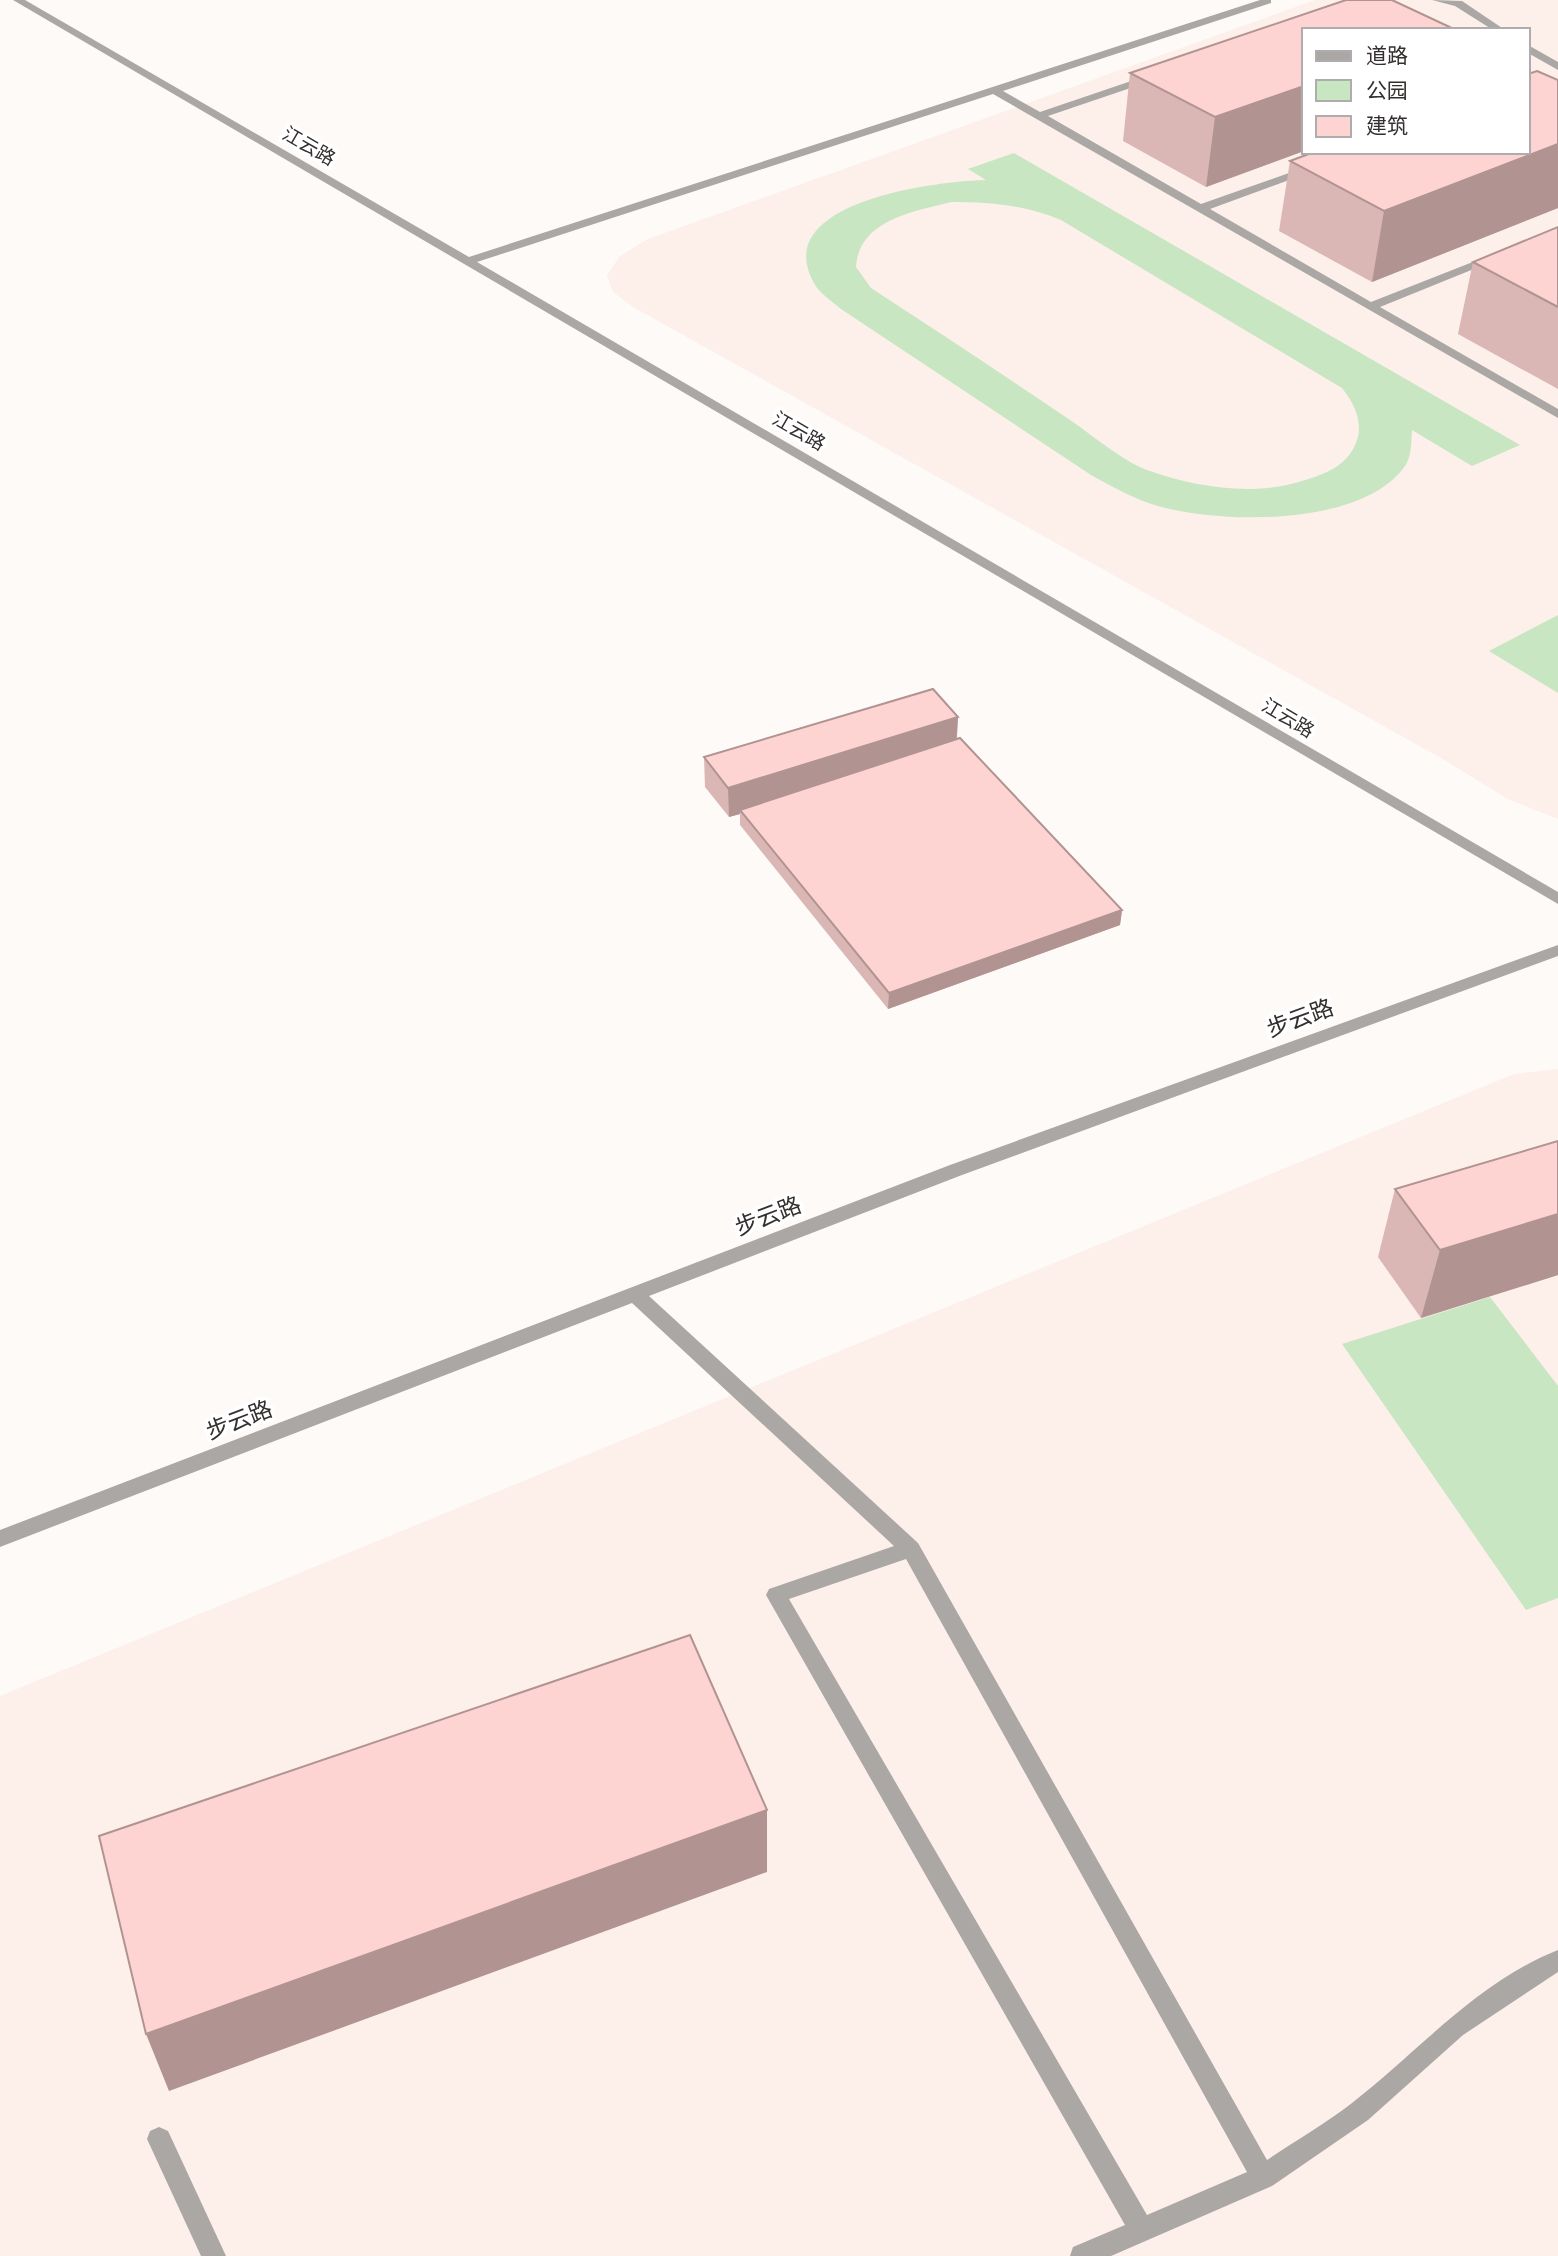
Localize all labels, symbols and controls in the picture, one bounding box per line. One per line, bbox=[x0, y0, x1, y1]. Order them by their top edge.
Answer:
legend bbox=[1302, 28, 1530, 154]
text: 道路 bbox=[1366, 44, 1408, 67]
text: 公园 bbox=[1366, 79, 1408, 102]
text: 建筑 bbox=[1366, 114, 1408, 137]
street label: 江云路 bbox=[279, 123, 339, 169]
street label: 江云路 bbox=[769, 408, 829, 454]
street label: 江云路 bbox=[1258, 694, 1318, 742]
street label: 步云路 bbox=[1263, 994, 1337, 1042]
street label: 步云路 bbox=[731, 1191, 805, 1241]
street label: 步云路 bbox=[202, 1395, 276, 1445]

